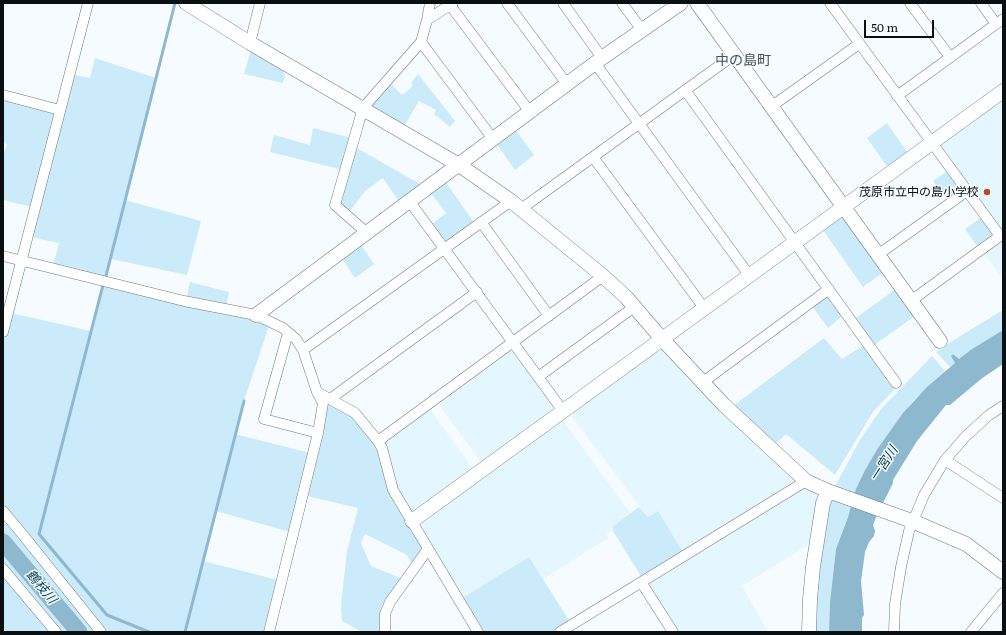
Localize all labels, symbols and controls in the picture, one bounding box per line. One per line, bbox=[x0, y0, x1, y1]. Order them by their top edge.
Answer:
scale bar bbox=[866, 12, 936, 38]
text: 50 m bbox=[871, 18, 898, 36]
district label: 中の島町 bbox=[715, 53, 771, 69]
place label: 茂原市立中の島小学校 bbox=[859, 185, 979, 199]
marker: 茂原市立中の島小学校 bbox=[982, 187, 992, 197]
water label: 一宮川 bbox=[867, 443, 901, 485]
water label: 鶴枝川 bbox=[22, 567, 60, 607]

